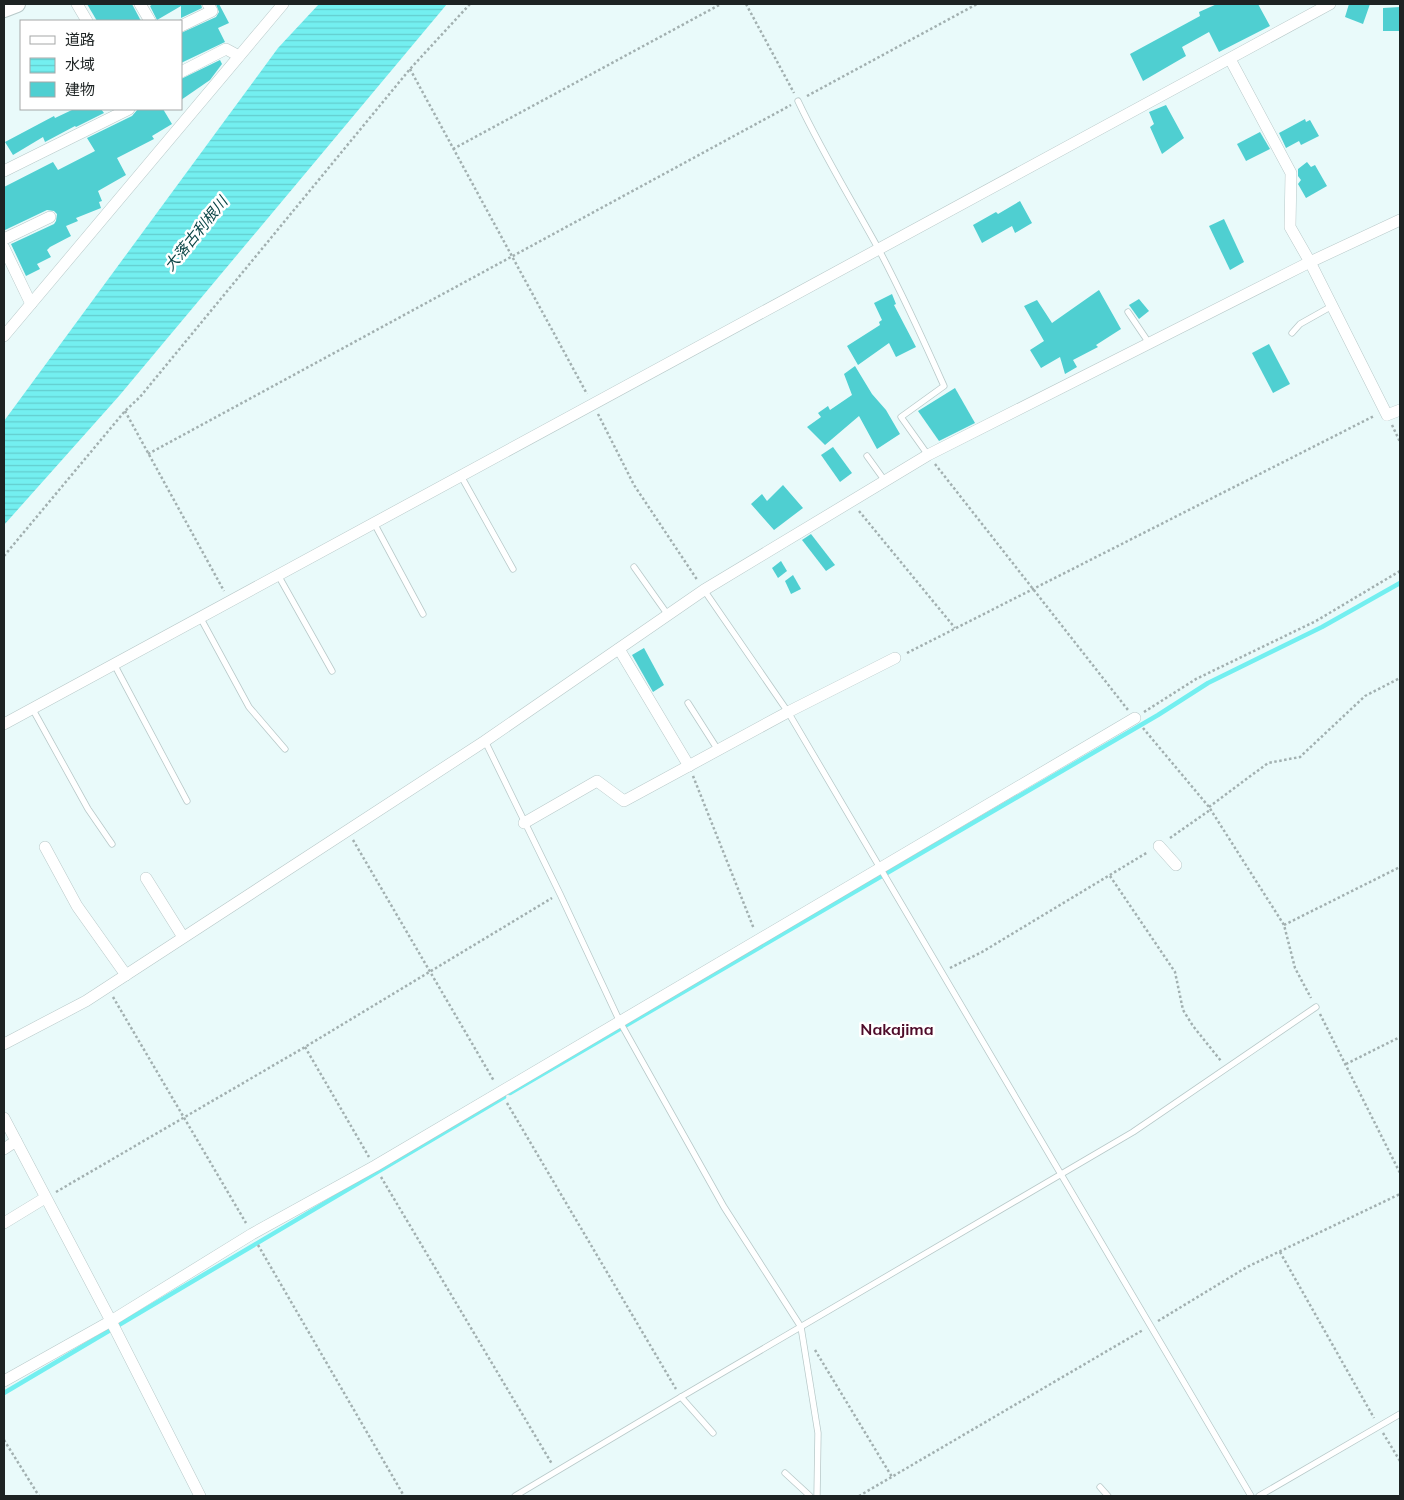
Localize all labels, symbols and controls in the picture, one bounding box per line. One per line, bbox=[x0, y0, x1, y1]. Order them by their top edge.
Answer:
legend bbox=[20, 20, 182, 110]
text: 道路 bbox=[65, 30, 95, 49]
text: 水域 bbox=[65, 55, 95, 74]
text: 建物 bbox=[65, 80, 95, 99]
water label: 大落古利根川 bbox=[160, 191, 233, 275]
district label: Nakajima bbox=[860, 1019, 934, 1039]

